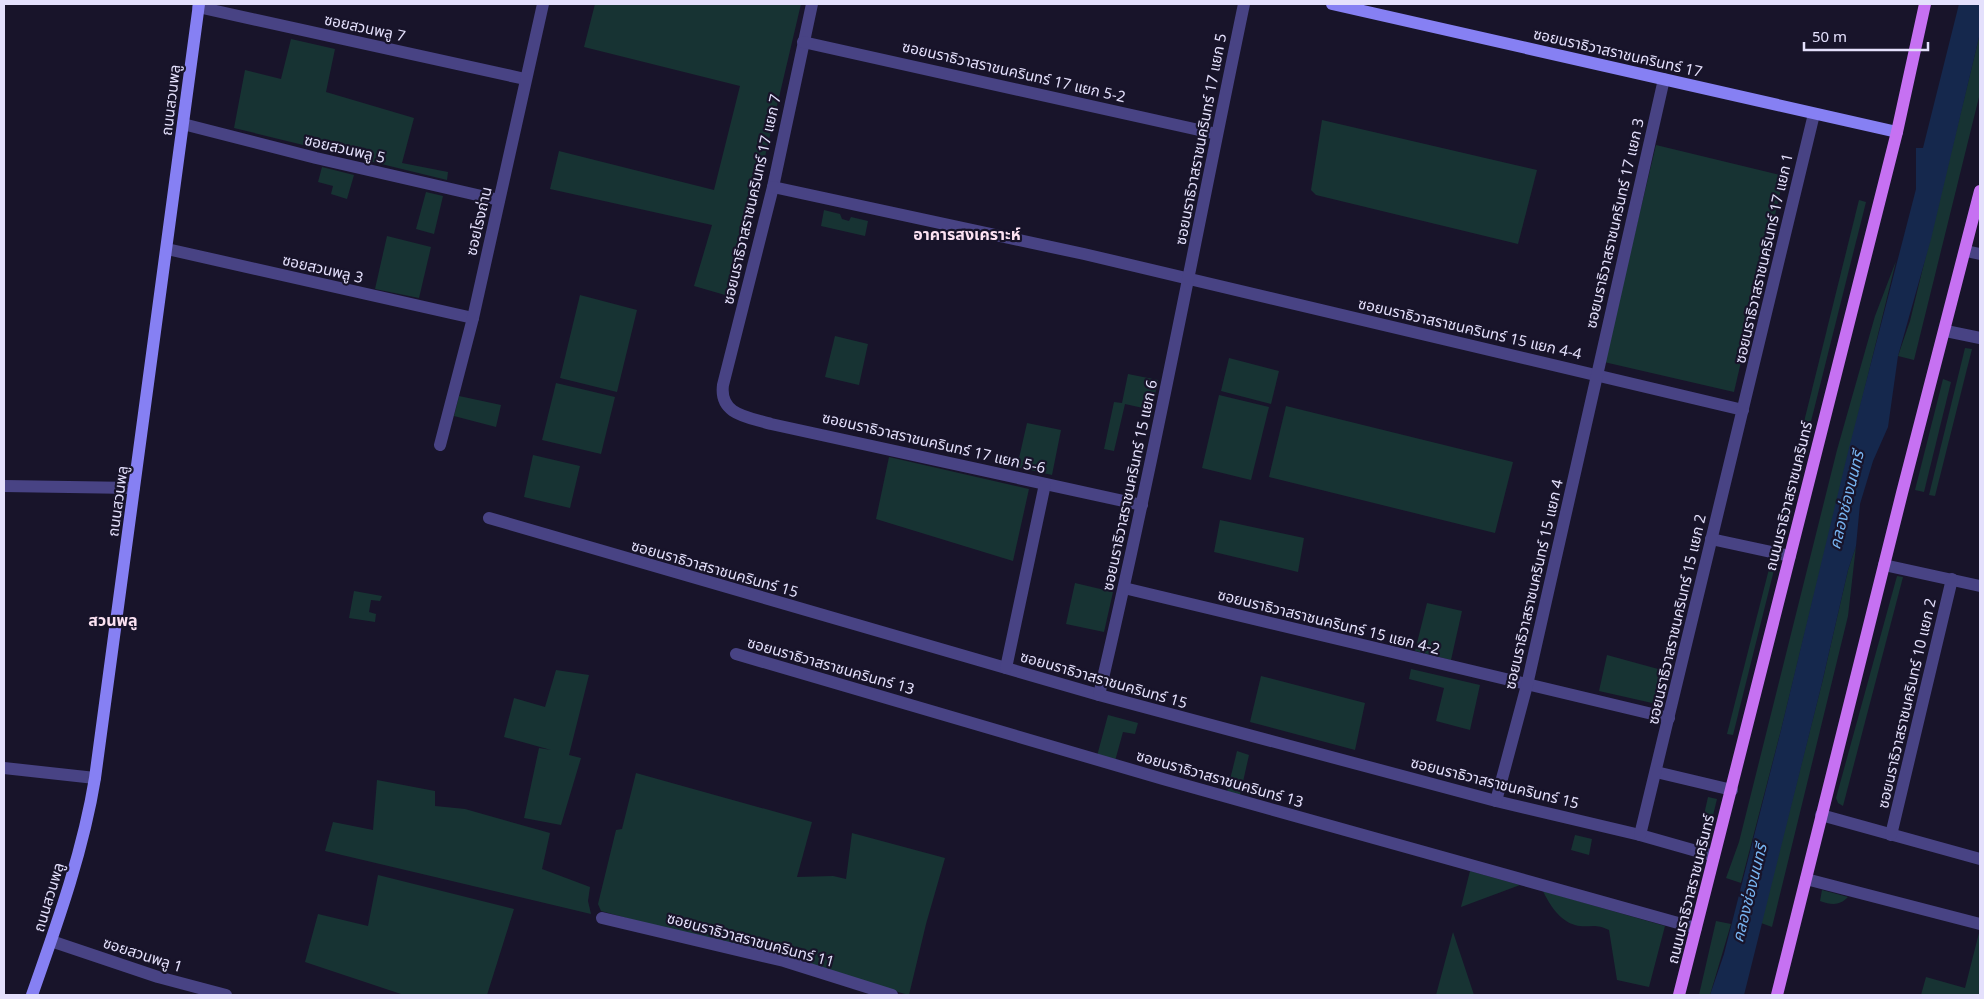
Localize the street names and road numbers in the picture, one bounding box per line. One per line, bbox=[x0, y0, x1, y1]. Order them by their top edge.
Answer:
street label: ซอยสวนพลู 7 bbox=[323, 9, 407, 45]
street label: ซอยนราธิวาสราชนครินทร์ 17 bbox=[1532, 23, 1704, 81]
street label: ซอยนราธิวาสราชนครินทร์ 17 แยก 5 bbox=[1170, 31, 1230, 247]
street label: ซอยนราธิวาสราชนครินทร์ 17 แยก 5-2 bbox=[900, 36, 1128, 106]
street label: ถนนสวนพลู bbox=[156, 63, 184, 137]
street label: ซอยนราธิวาสราชนครินทร์ 17 แยก 7 bbox=[717, 92, 785, 306]
street label: ซอยนราธิวาสราชนครินทร์ 17 แยก 3 bbox=[1580, 116, 1648, 330]
street label: ซอยสวนพลู 5 bbox=[303, 129, 387, 167]
street label: ซอยนราธิวาสราชนครินทร์ 17 แยก 1 bbox=[1729, 151, 1797, 365]
street label: ซอยโรงถ่าน bbox=[460, 185, 496, 257]
street label: ซอยสวนพลู 3 bbox=[281, 249, 365, 287]
street label: ซอยนราธิวาสราชนครินทร์ 15 แยก 4-4 bbox=[1356, 293, 1584, 364]
street label: ซอยนราธิวาสราชนครินทร์ 15 แยก 6 bbox=[1097, 378, 1161, 592]
street label: ซอยนราธิวาสราชนครินทร์ 17 แยก 5-6 bbox=[820, 407, 1048, 477]
street label: ถนนนราธิวาสราชนครินทร์ bbox=[1760, 419, 1816, 573]
street label: ถนนสวนพลู bbox=[102, 464, 132, 538]
street label: ซอยนราธิวาสราชนครินทร์ 15 แยก 4 bbox=[1499, 477, 1567, 691]
street label: ซอยนราธิวาสราชนครินทร์ 15 แยก 2 bbox=[1642, 512, 1710, 726]
street label: ซอยนราธิวาสราชนครินทร์ 15 bbox=[629, 535, 801, 601]
street label: ซอยนราธิวาสราชนครินทร์ 15 แยก 4-2 bbox=[1216, 584, 1442, 658]
street label: ซอยนราธิวาสราชนครินทร์ 10 แยก 2 bbox=[1872, 596, 1940, 810]
street label: ซอยนราธิวาสราชนครินทร์ 13 bbox=[745, 632, 917, 698]
street label: ซอยนราธิวาสราชนครินทร์ 15 bbox=[1018, 646, 1190, 712]
street label: ซอยนราธิวาสราชนครินทร์ 13 bbox=[1134, 745, 1306, 811]
street label: ซอยนราธิวาสราชนครินทร์ 15 bbox=[1409, 751, 1581, 813]
street label: ถนนนราธิวาสราชนครินทร์ bbox=[1662, 812, 1718, 966]
street label: ถนนสวนพลู bbox=[28, 860, 68, 934]
street label: ซอยนราธิวาสราชนครินทร์ 11 bbox=[665, 907, 837, 971]
street label: ซอยสวนพลู 1 bbox=[101, 932, 185, 976]

